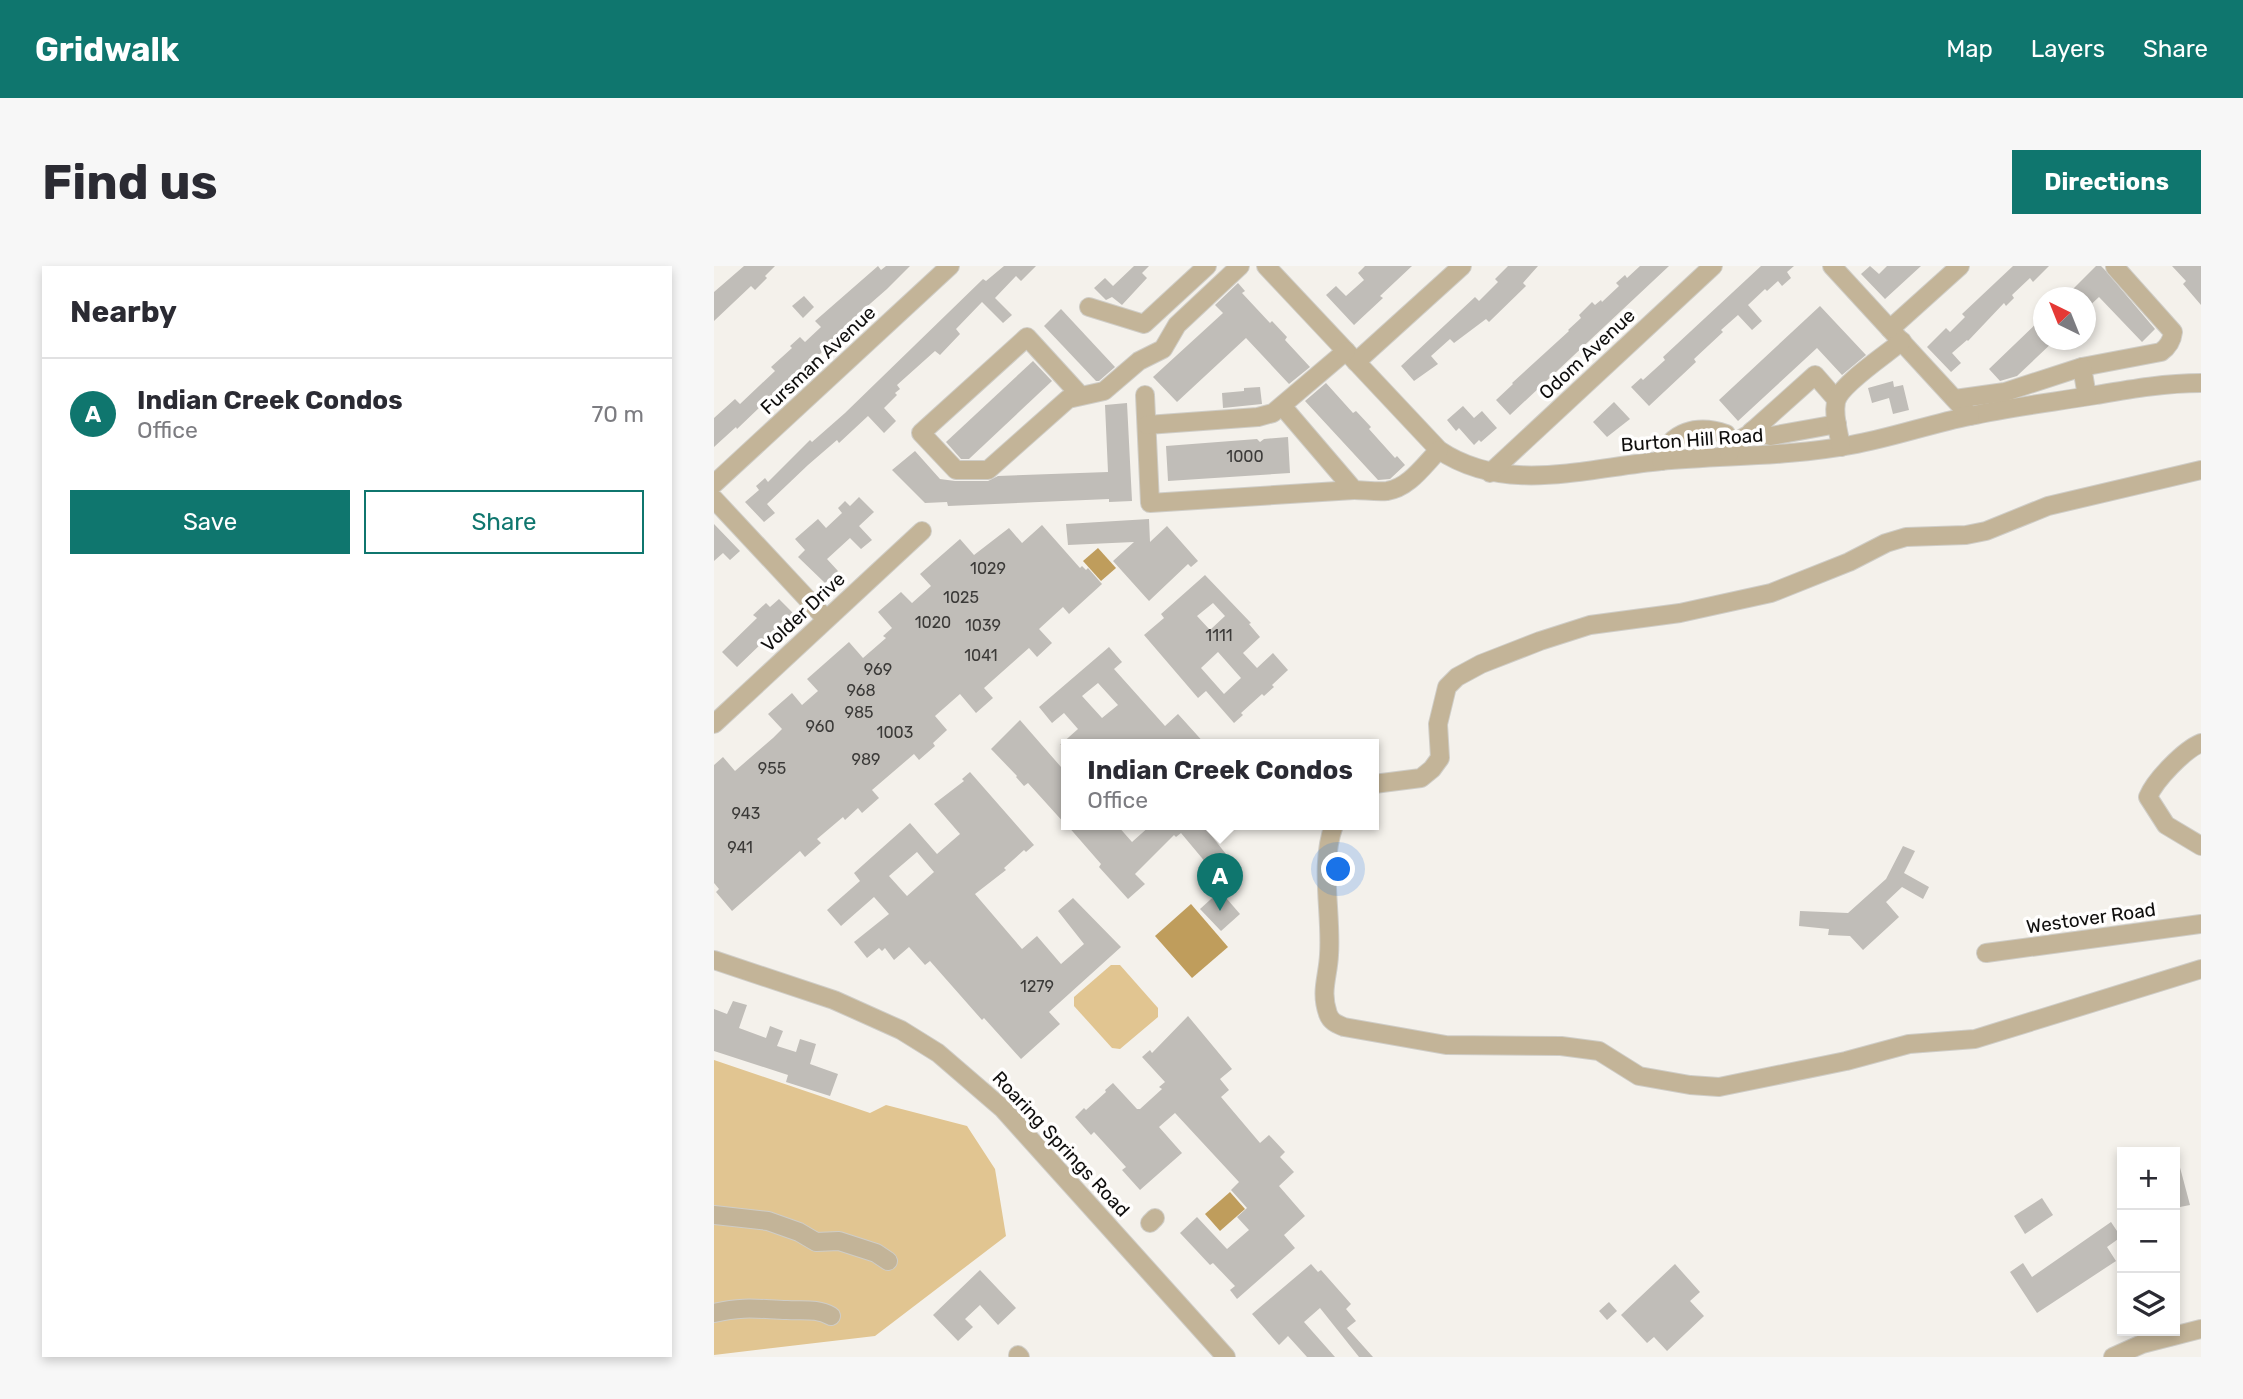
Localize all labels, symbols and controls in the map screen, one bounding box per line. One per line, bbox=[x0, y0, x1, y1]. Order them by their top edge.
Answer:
text: Gridwalk bbox=[35, 30, 179, 69]
text: Map bbox=[1946, 35, 1993, 63]
text: Layers bbox=[2031, 35, 2105, 63]
text: Share bbox=[2143, 35, 2208, 63]
button: Directions bbox=[2012, 150, 2201, 214]
text: Find us bbox=[42, 153, 218, 211]
north arrow bbox=[2033, 287, 2096, 350]
text: Nearby bbox=[70, 294, 177, 330]
street label: Fursman Avenue bbox=[756, 301, 880, 419]
street label: Odom Avenue bbox=[1534, 304, 1640, 404]
text: Indian Creek Condos bbox=[137, 385, 403, 416]
text: A bbox=[85, 400, 101, 428]
text: 70 m bbox=[592, 400, 644, 428]
text: Office bbox=[137, 416, 198, 444]
street label: Burton Hill Road bbox=[1620, 424, 1764, 456]
house number: 1000 bbox=[1226, 447, 1264, 466]
button: Save bbox=[70, 490, 350, 554]
button: Share bbox=[364, 490, 644, 554]
house number: 1029 bbox=[970, 559, 1006, 578]
street label: Volder Drive bbox=[756, 567, 850, 657]
house number: 1025 bbox=[943, 588, 979, 607]
house number: 1020 bbox=[915, 613, 951, 632]
house number: 1039 bbox=[965, 616, 1001, 635]
house number: 1111 bbox=[1205, 626, 1233, 645]
house number: 1041 bbox=[964, 646, 998, 665]
house number: 969 bbox=[864, 660, 892, 679]
house number: 968 bbox=[846, 681, 876, 700]
house number: 985 bbox=[844, 703, 874, 722]
house number: 960 bbox=[805, 717, 835, 736]
house number: 1003 bbox=[877, 723, 913, 742]
popup bbox=[1061, 739, 1379, 830]
house number: 989 bbox=[851, 750, 881, 769]
text: Indian Creek Condos bbox=[1087, 755, 1353, 786]
house number: 955 bbox=[758, 759, 786, 778]
text: Office bbox=[1087, 786, 1148, 814]
house number: 943 bbox=[732, 804, 760, 823]
house number: 941 bbox=[727, 838, 753, 857]
your location bbox=[1321, 852, 1355, 886]
pin: A bbox=[1197, 853, 1243, 911]
street label: Westover Road bbox=[2025, 898, 2157, 938]
house number: 1279 bbox=[1020, 977, 1054, 996]
street label: Roaring Springs Road bbox=[988, 1067, 1134, 1221]
map controls bbox=[2117, 1147, 2180, 1336]
button: + bbox=[2117, 1147, 2180, 1210]
button: − bbox=[2117, 1210, 2180, 1273]
button: layers bbox=[2117, 1273, 2180, 1336]

